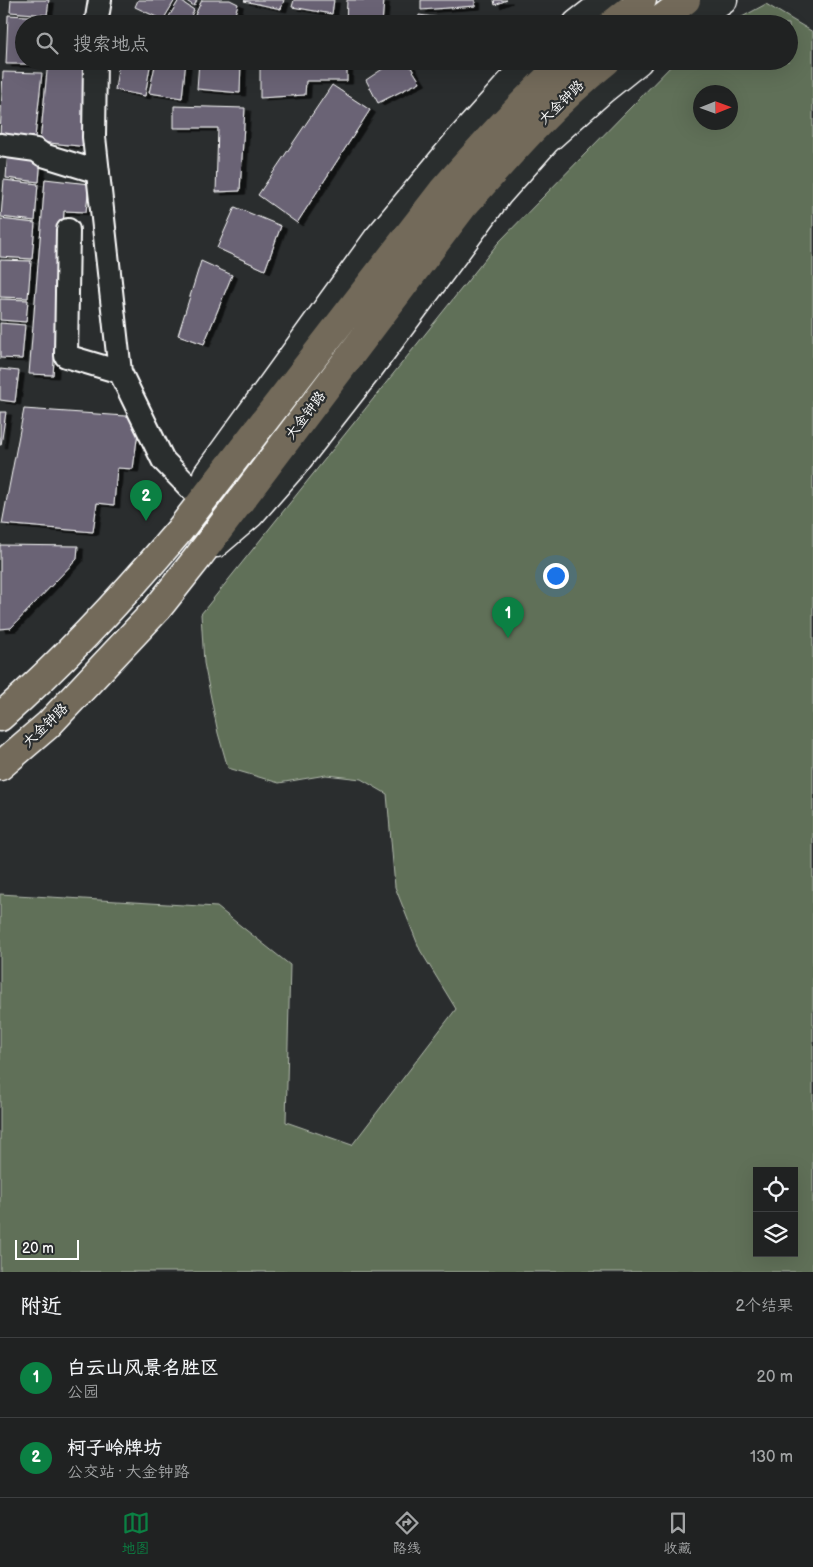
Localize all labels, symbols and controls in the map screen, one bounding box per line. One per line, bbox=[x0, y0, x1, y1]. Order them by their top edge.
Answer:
search box bbox=[15, 15, 798, 70]
icon: search bbox=[33, 29, 61, 57]
text: 搜索地点 bbox=[73, 33, 149, 56]
street label: 大金钟路 bbox=[535, 77, 587, 128]
north arrow bbox=[693, 85, 738, 130]
street label: 大金钟路 bbox=[282, 388, 329, 443]
pin: 2 bbox=[130, 480, 162, 521]
your location bbox=[543, 563, 569, 589]
pin: 1 bbox=[492, 597, 524, 638]
street label: 大金钟路 bbox=[19, 700, 71, 751]
map controls bbox=[753, 1167, 798, 1257]
button: locate bbox=[753, 1167, 798, 1212]
button: layers bbox=[753, 1212, 798, 1257]
scale bar bbox=[15, 1237, 79, 1260]
text: 20 m bbox=[22, 1240, 54, 1257]
text: 附近 bbox=[20, 1294, 62, 1319]
text: 2个结果 bbox=[736, 1297, 793, 1316]
text: 白云山风景名胜区 bbox=[67, 1357, 219, 1380]
text: 1 bbox=[33, 1368, 39, 1387]
text: 20 m bbox=[757, 1368, 793, 1387]
text: 公园 bbox=[67, 1383, 99, 1402]
text: 柯子岭牌坊 bbox=[67, 1437, 162, 1460]
text: 2 bbox=[31, 1448, 41, 1467]
text: 130 m bbox=[750, 1448, 793, 1467]
text: 公交站 · 大金钟路 bbox=[67, 1463, 189, 1482]
tab: 地图 bbox=[122, 1509, 150, 1557]
tab: 路线 bbox=[393, 1509, 421, 1557]
tab: 收藏 bbox=[664, 1509, 692, 1557]

